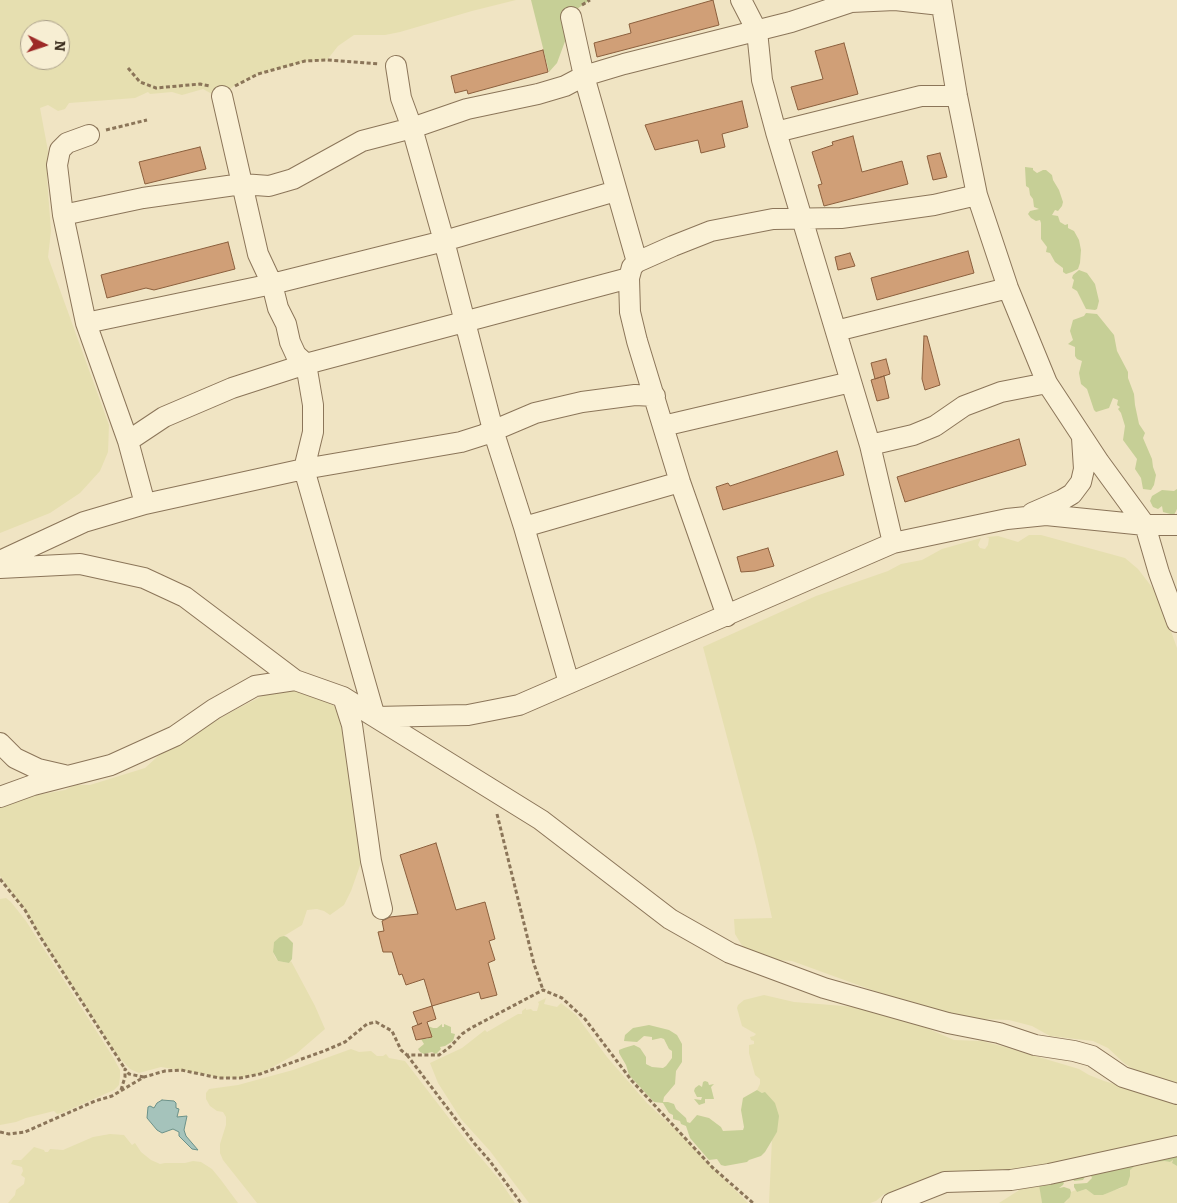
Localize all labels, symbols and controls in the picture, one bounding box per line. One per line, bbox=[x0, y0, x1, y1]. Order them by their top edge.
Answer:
north arrow bbox=[20, 20, 70, 70]
text: N bbox=[51, 40, 68, 52]

